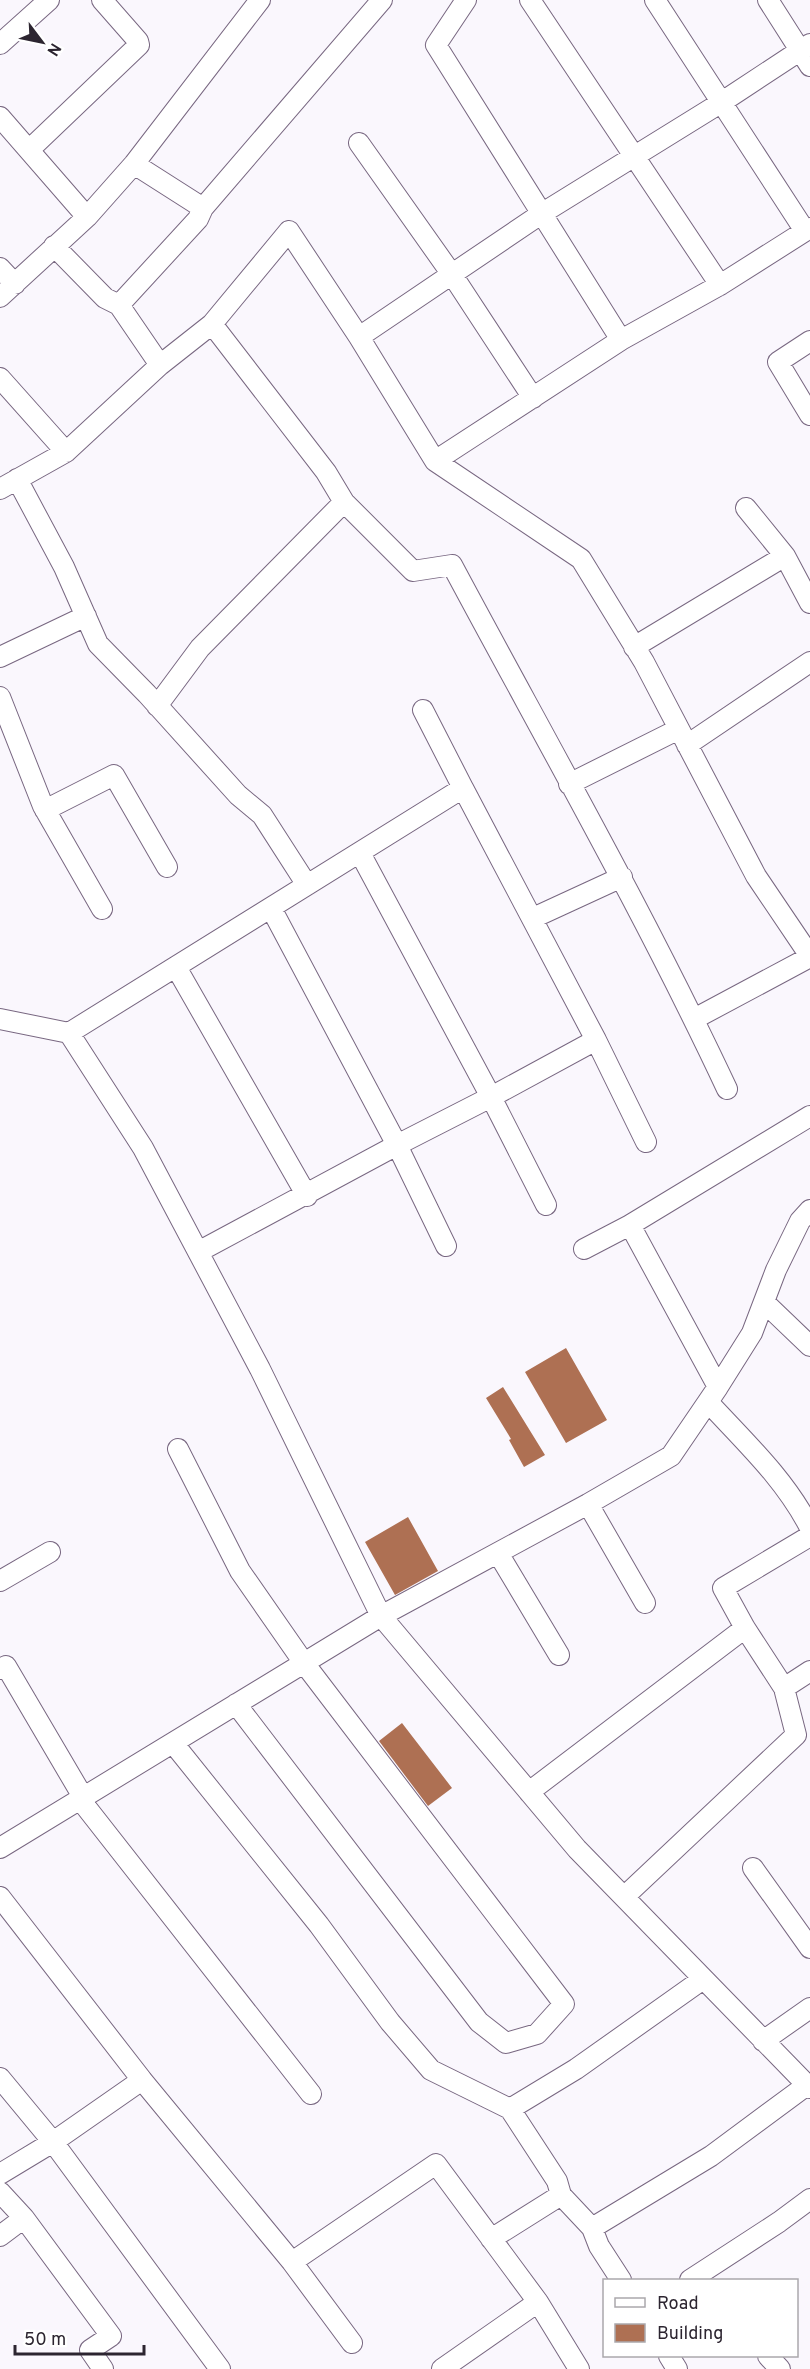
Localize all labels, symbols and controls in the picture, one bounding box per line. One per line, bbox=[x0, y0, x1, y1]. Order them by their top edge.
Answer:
north arrow bbox=[12, 12, 72, 72]
text: N bbox=[41, 39, 65, 59]
legend bbox=[603, 2279, 798, 2357]
text: Road bbox=[657, 2293, 699, 2316]
scale bar bbox=[15, 2318, 144, 2356]
text: Building bbox=[657, 2323, 723, 2346]
text: 50 m bbox=[24, 2329, 66, 2352]

